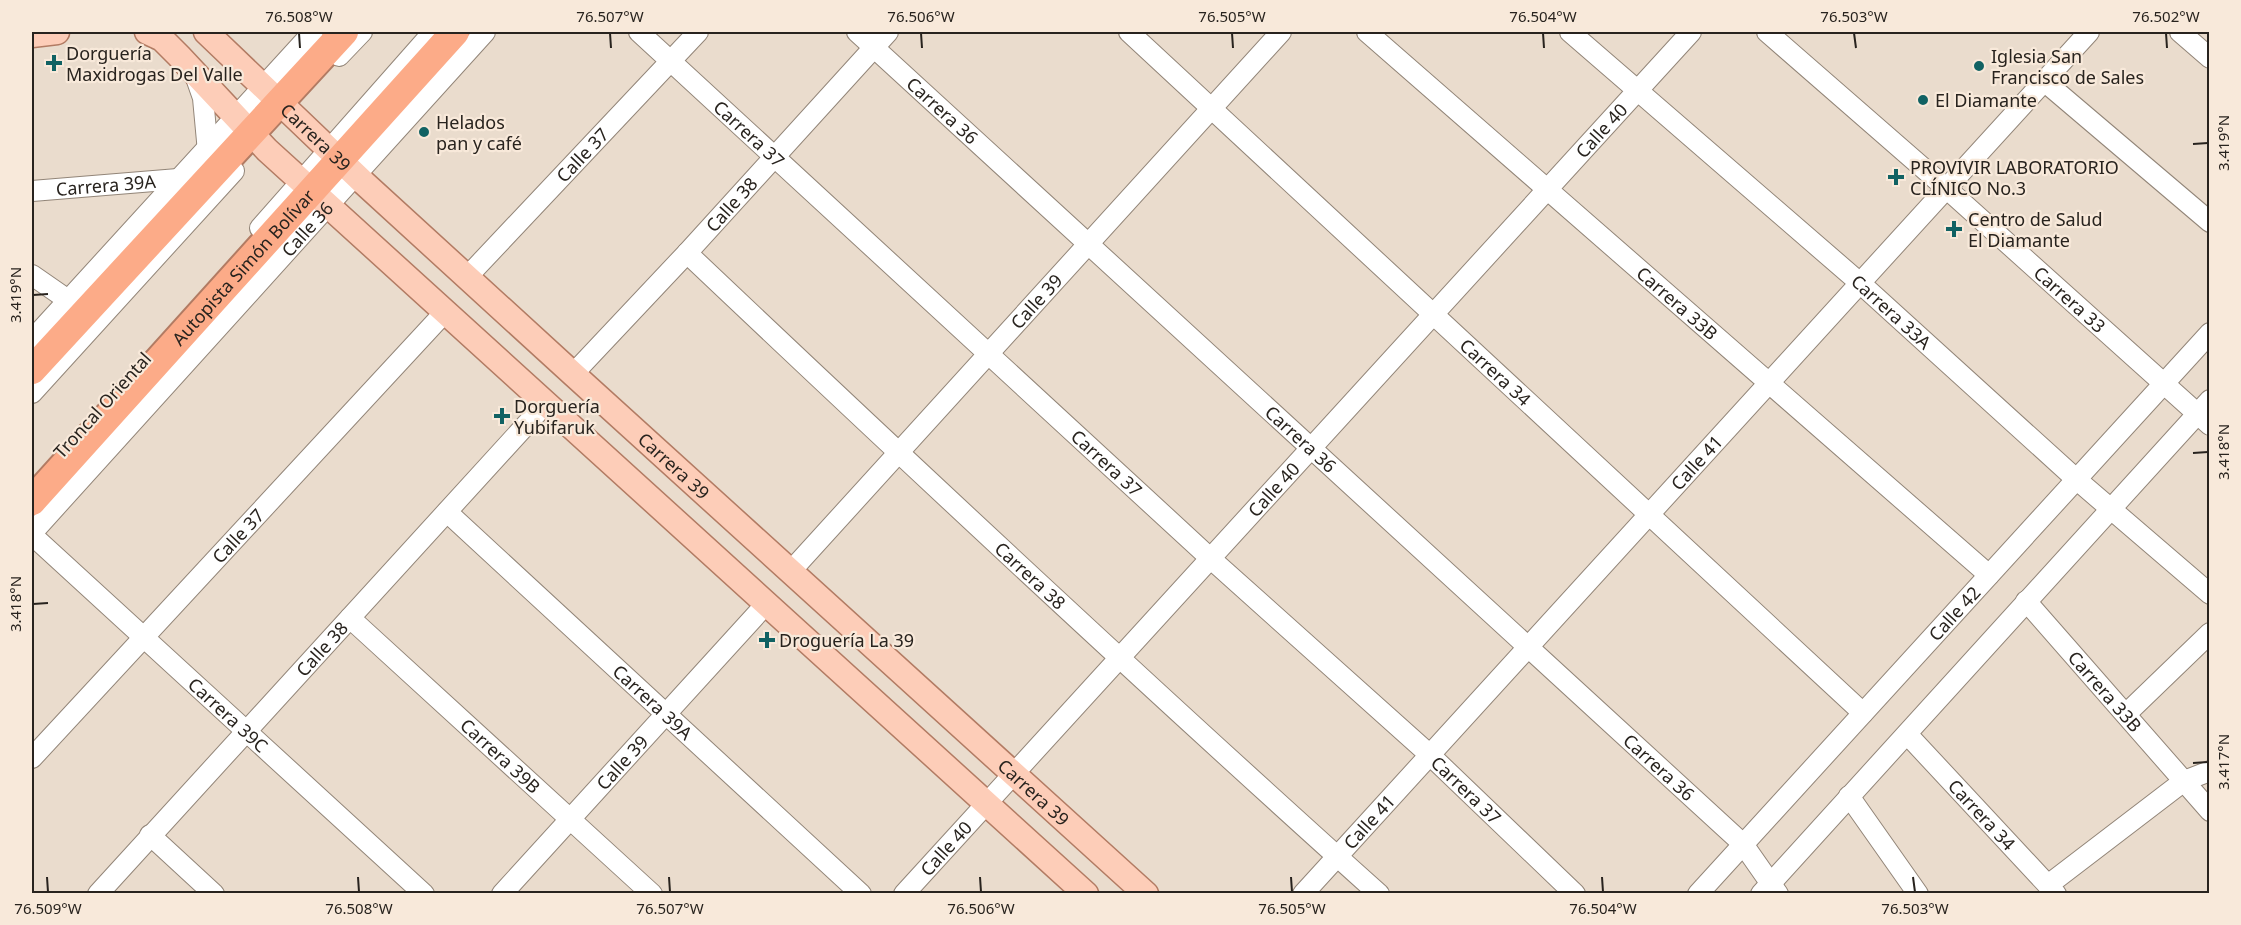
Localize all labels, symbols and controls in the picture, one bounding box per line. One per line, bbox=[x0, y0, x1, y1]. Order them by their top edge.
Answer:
text: 76.508°W bbox=[265, 6, 333, 26]
text: 76.507°W bbox=[576, 6, 644, 26]
text: 76.506°W bbox=[887, 6, 955, 26]
text: 76.505°W bbox=[1198, 6, 1266, 26]
text: 76.504°W bbox=[1509, 6, 1577, 26]
text: 76.503°W bbox=[1820, 6, 1888, 26]
text: 76.502°W bbox=[2132, 6, 2200, 26]
place label: Dorguería Maxidrogas Del Valle bbox=[66, 41, 243, 86]
place label: Iglesia San Francisco de Sales bbox=[1991, 44, 2144, 89]
marker: Dorguería Maxidrogas Del Valle bbox=[47, 56, 61, 70]
marker: Iglesia San Francisco de Sales bbox=[1972, 59, 1986, 73]
street label: Carrera 36 bbox=[902, 72, 983, 149]
place label: El Diamante bbox=[1935, 88, 2037, 112]
marker: El Diamante bbox=[1916, 93, 1930, 107]
street label: Carrera 37 bbox=[709, 95, 790, 172]
street label: Carrera 39 bbox=[276, 98, 356, 176]
street label: Calle 40 bbox=[1570, 98, 1632, 163]
place label: Helados pan y café bbox=[436, 110, 522, 155]
text: 3.419°N bbox=[2213, 115, 2233, 171]
street label: Calle 37 bbox=[551, 122, 614, 187]
marker: Helados pan y café bbox=[417, 125, 431, 139]
place label: PROVIVIR LABORATORIO CLÍNICO No.3 bbox=[1910, 155, 2119, 200]
marker: PROVIVIR LABORATORIO CLÍNICO No.3 bbox=[1887, 168, 1905, 186]
street label: Carrera 39A bbox=[55, 169, 157, 201]
street label: Calle 38 bbox=[700, 172, 762, 237]
street label: Autopista Simón Bolívar bbox=[166, 183, 320, 350]
street label: Calle 36 bbox=[276, 196, 338, 262]
place label: Centro de Salud El Diamante bbox=[1968, 207, 2103, 252]
marker: Centro de Salud El Diamante bbox=[1945, 220, 1963, 238]
street label: Carrera 33B bbox=[1632, 261, 1723, 345]
street label: Carrera 33 bbox=[2029, 261, 2111, 338]
text: 3.419°N bbox=[5, 267, 25, 323]
street label: Calle 39 bbox=[1005, 269, 1067, 334]
street label: Carrera 33A bbox=[1846, 269, 1937, 354]
street label: Carrera 34 bbox=[1455, 333, 1536, 411]
street label: Troncal Oriental bbox=[48, 347, 156, 463]
place label: Dorguería Yubifaruk bbox=[514, 394, 600, 439]
street label: Carrera 36 bbox=[1260, 400, 1342, 478]
marker: Dorguería Yubifaruk bbox=[495, 409, 509, 423]
street label: Carrera 37 bbox=[1066, 424, 1148, 502]
text: 3.418°N bbox=[2213, 424, 2233, 480]
street label: Carrera 39 bbox=[633, 427, 715, 504]
street label: Calle 41 bbox=[1665, 430, 1728, 495]
street label: Calle 40 bbox=[1242, 457, 1305, 522]
street label: Calle 37 bbox=[207, 503, 269, 568]
street label: Carrera 38 bbox=[990, 536, 1071, 614]
text: 3.418°N bbox=[5, 576, 25, 632]
street label: Calle 42 bbox=[1923, 581, 1985, 646]
street label: Calle 38 bbox=[291, 616, 353, 681]
place label: Droguería La 39 bbox=[779, 628, 914, 652]
marker: Droguería La 39 bbox=[760, 633, 774, 647]
street label: Carrera 33B bbox=[2063, 646, 2147, 737]
street label: Carrera 39A bbox=[608, 659, 698, 745]
street label: Carrera 39C bbox=[183, 672, 273, 757]
street label: Carrera 39B bbox=[455, 713, 546, 798]
street label: Carrera 36 bbox=[1618, 728, 1700, 806]
street label: Calle 39 bbox=[591, 730, 653, 795]
text: 3.417°N bbox=[2213, 734, 2233, 790]
street label: Carrera 37 bbox=[1426, 751, 1507, 829]
street label: Carrera 39 bbox=[993, 754, 1075, 831]
street label: Carrera 34 bbox=[1943, 774, 2021, 855]
street label: Calle 41 bbox=[1338, 789, 1400, 854]
street label: Calle 40 bbox=[915, 816, 977, 881]
text: 76.509°W bbox=[14, 898, 82, 918]
text: 76.508°W bbox=[325, 898, 393, 918]
text: 76.507°W bbox=[636, 898, 704, 918]
text: 76.506°W bbox=[947, 898, 1015, 918]
text: 76.505°W bbox=[1258, 898, 1326, 918]
text: 76.504°W bbox=[1569, 898, 1637, 918]
text: 76.503°W bbox=[1881, 898, 1949, 918]

